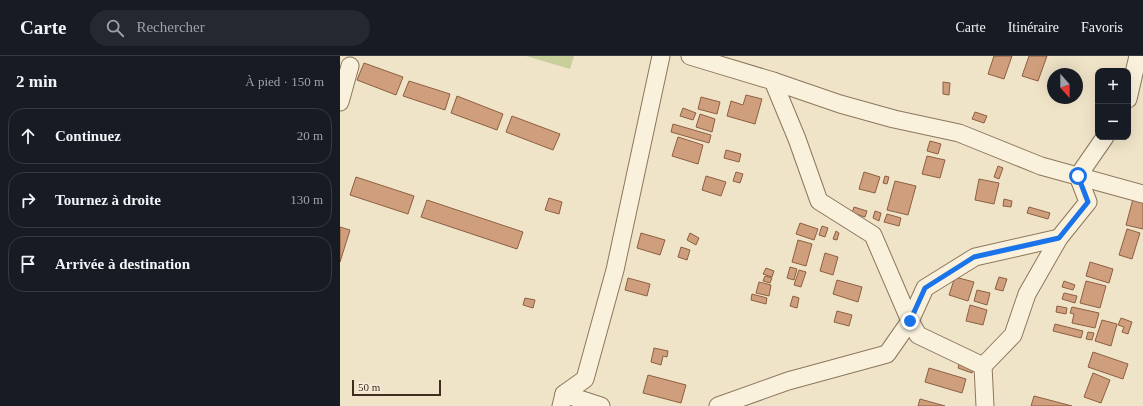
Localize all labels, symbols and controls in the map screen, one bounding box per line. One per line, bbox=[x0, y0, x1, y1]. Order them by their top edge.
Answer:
search box bbox=[90, 10, 370, 46]
text: Carte bbox=[20, 17, 66, 38]
icon: search bbox=[104, 17, 126, 39]
text: Rechercher bbox=[136, 19, 205, 35]
text: Carte bbox=[955, 20, 986, 35]
text: Itinéraire bbox=[1008, 20, 1059, 35]
text: Favoris bbox=[1081, 20, 1123, 35]
north arrow bbox=[1047, 68, 1083, 104]
map controls bbox=[1095, 68, 1131, 140]
button: + bbox=[1095, 68, 1131, 104]
text: 2 min bbox=[16, 72, 57, 91]
text: À pied · 150 m bbox=[245, 74, 324, 89]
button: − bbox=[1095, 104, 1131, 140]
icon: ahead bbox=[17, 125, 39, 147]
text: Continuez bbox=[55, 128, 121, 144]
text: 20 m bbox=[297, 128, 323, 143]
route start bbox=[1069, 167, 1087, 185]
icon: right bbox=[17, 189, 39, 211]
text: Tournez à droite bbox=[55, 192, 161, 208]
text: 130 m bbox=[290, 192, 323, 207]
icon: arrive bbox=[17, 253, 39, 275]
text: Arrivée à destination bbox=[55, 256, 190, 272]
route end bbox=[901, 312, 919, 330]
scale bar bbox=[352, 378, 441, 397]
text: 50 m bbox=[358, 381, 380, 393]

